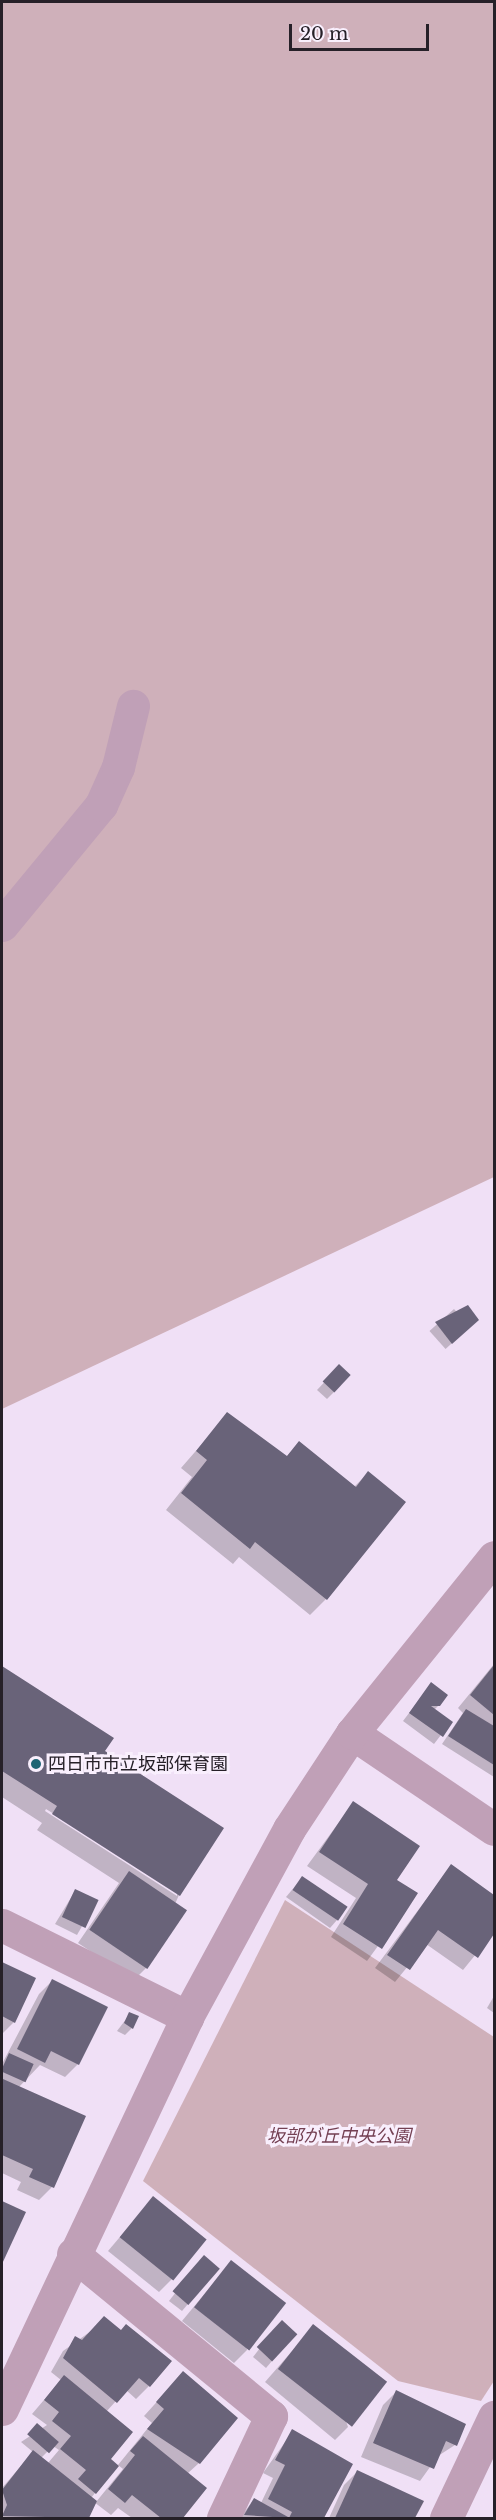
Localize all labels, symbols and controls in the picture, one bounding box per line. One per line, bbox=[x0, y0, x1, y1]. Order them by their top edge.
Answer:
scale bar bbox=[292, 12, 432, 50]
text: 20 m bbox=[300, 23, 348, 45]
place label: 四日市市立坂部保育園 bbox=[48, 1753, 228, 1775]
marker: 四日市市立坂部保育園 bbox=[29, 1757, 43, 1771]
park label: 坂部が丘中央公園 bbox=[267, 2125, 411, 2147]

